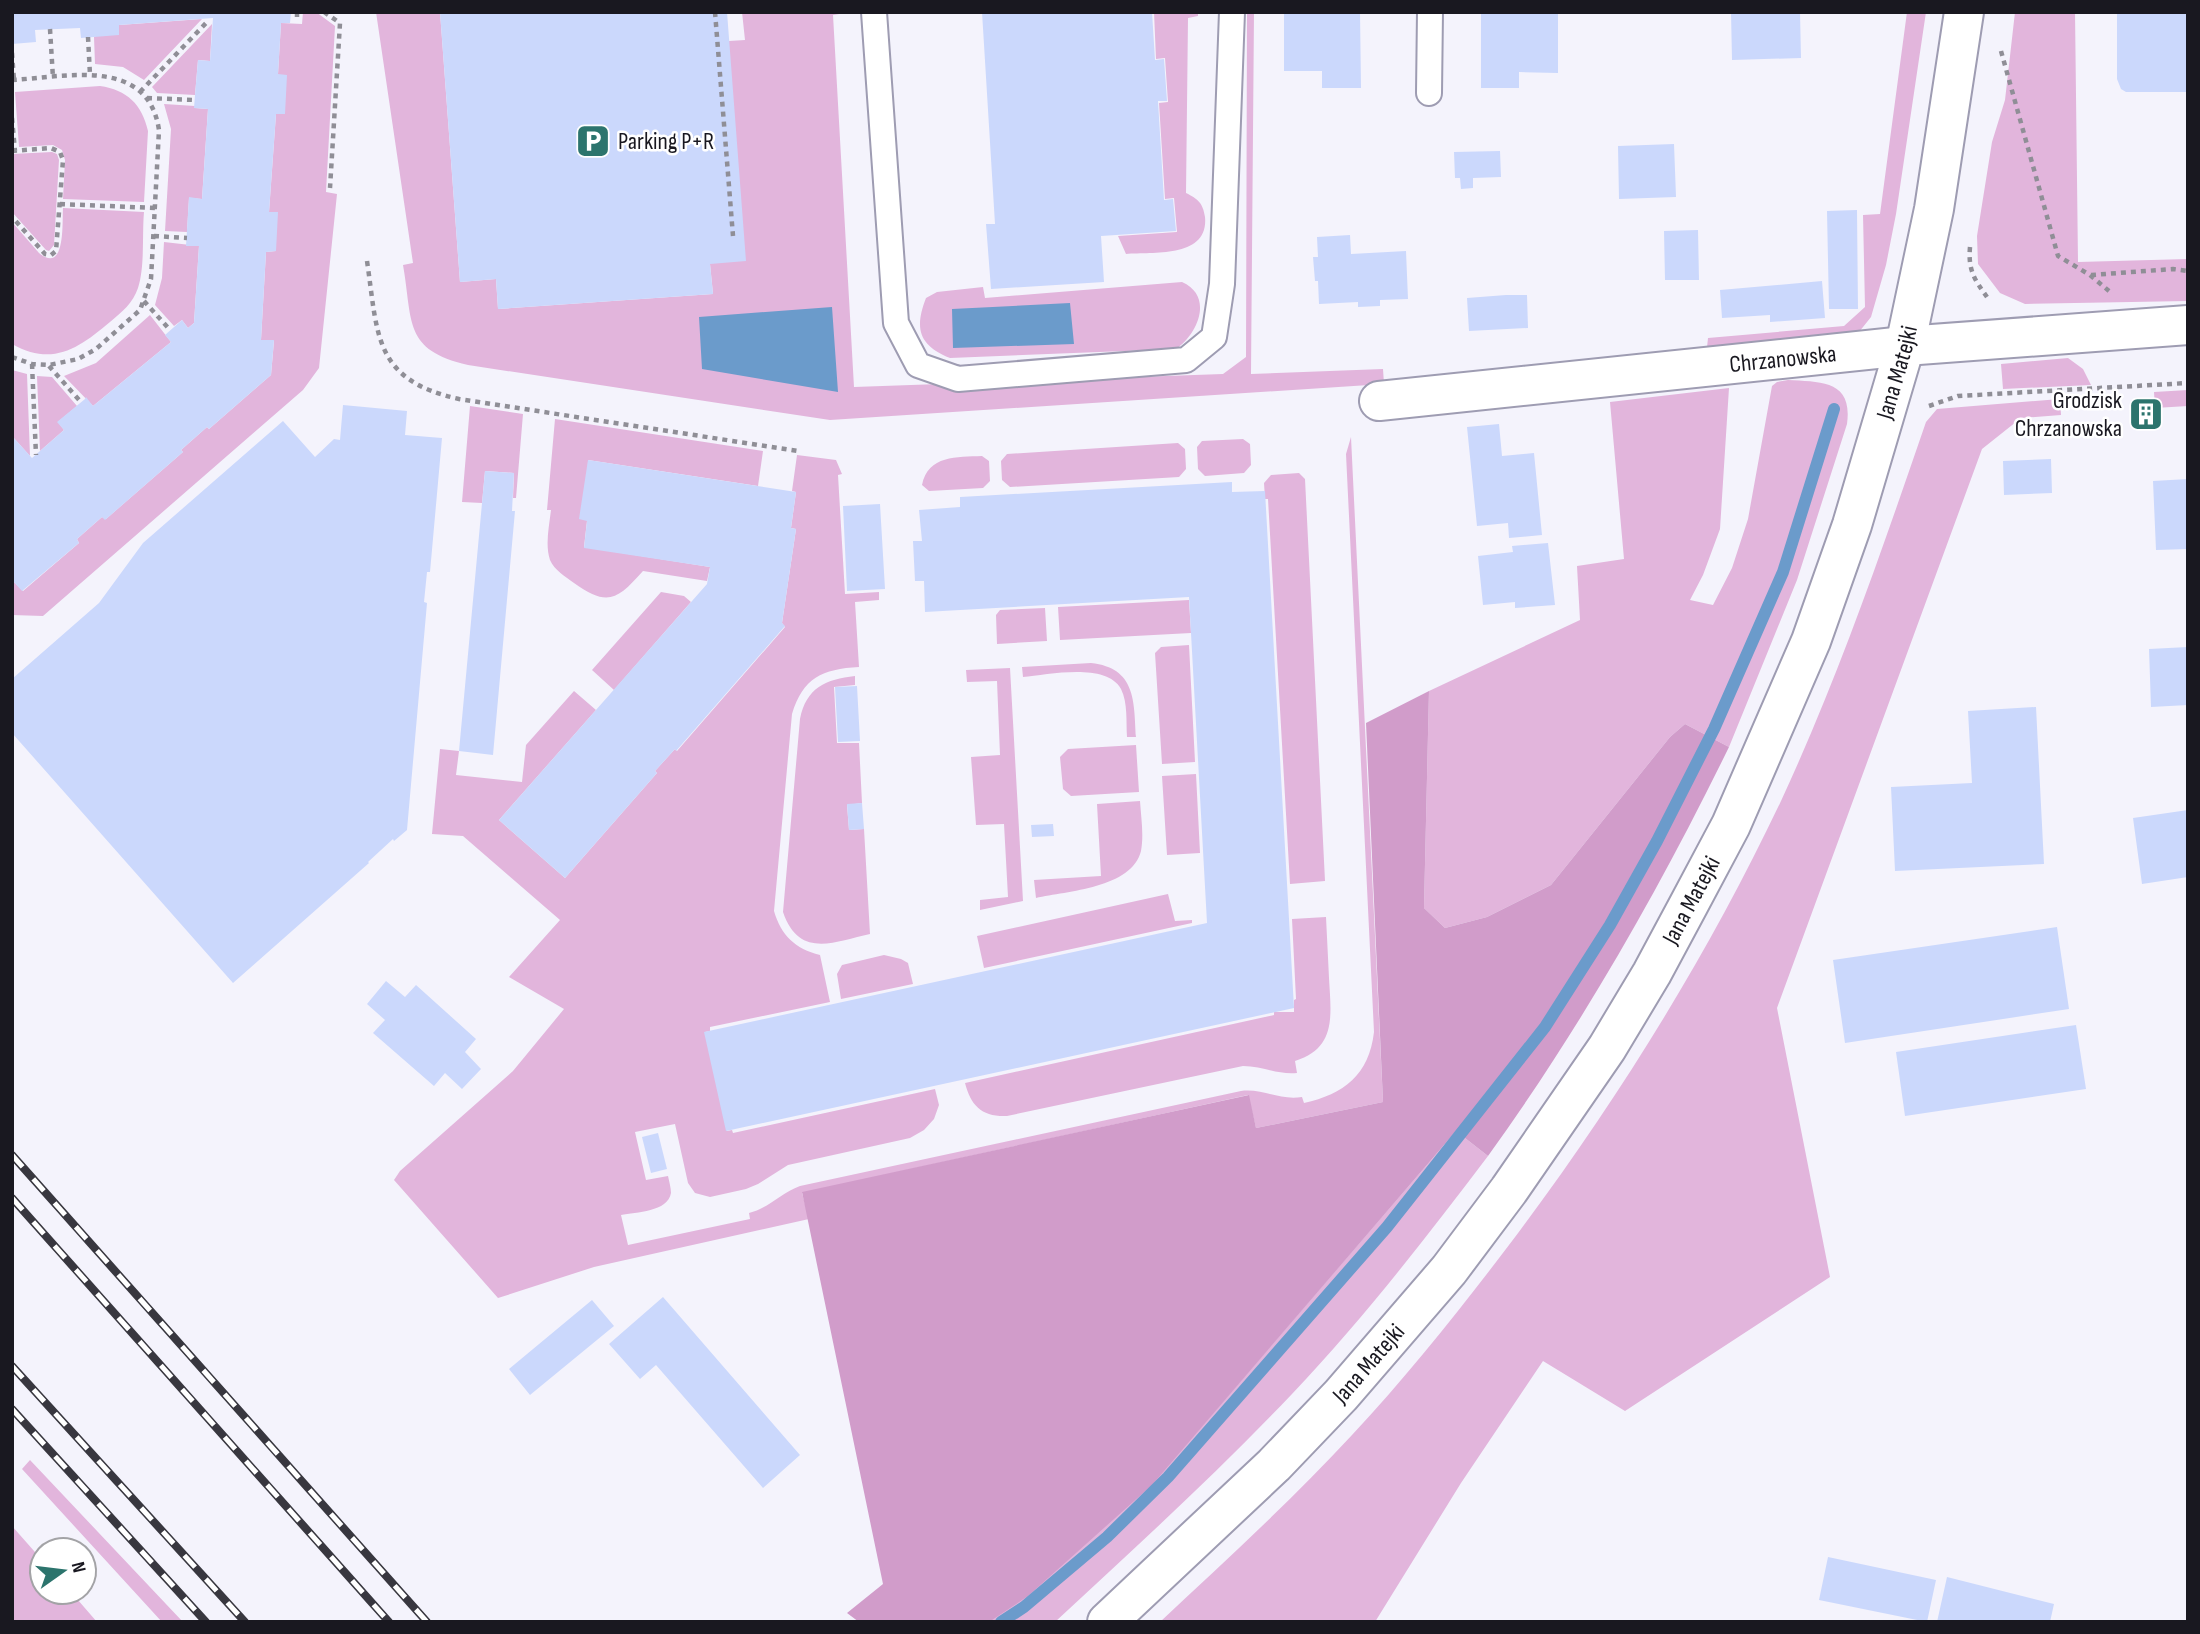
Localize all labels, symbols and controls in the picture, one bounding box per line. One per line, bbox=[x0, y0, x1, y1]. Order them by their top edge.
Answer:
parking icon: Parking P+R bbox=[574, 122, 612, 160]
place label: Parking P+R bbox=[618, 127, 714, 156]
street label: Jana Matejki bbox=[1869, 323, 1923, 423]
street label: Chrzanowska bbox=[1728, 339, 1838, 379]
place label: Grodzisk Chrzanowska bbox=[2015, 386, 2122, 443]
building icon: Grodzisk Chrzanowska bbox=[2127, 395, 2165, 433]
street label: Jana Matejki bbox=[1655, 851, 1726, 950]
street label: Jana Matejki bbox=[1326, 1318, 1411, 1410]
north arrow bbox=[28, 1536, 98, 1606]
text: N bbox=[66, 1560, 90, 1575]

